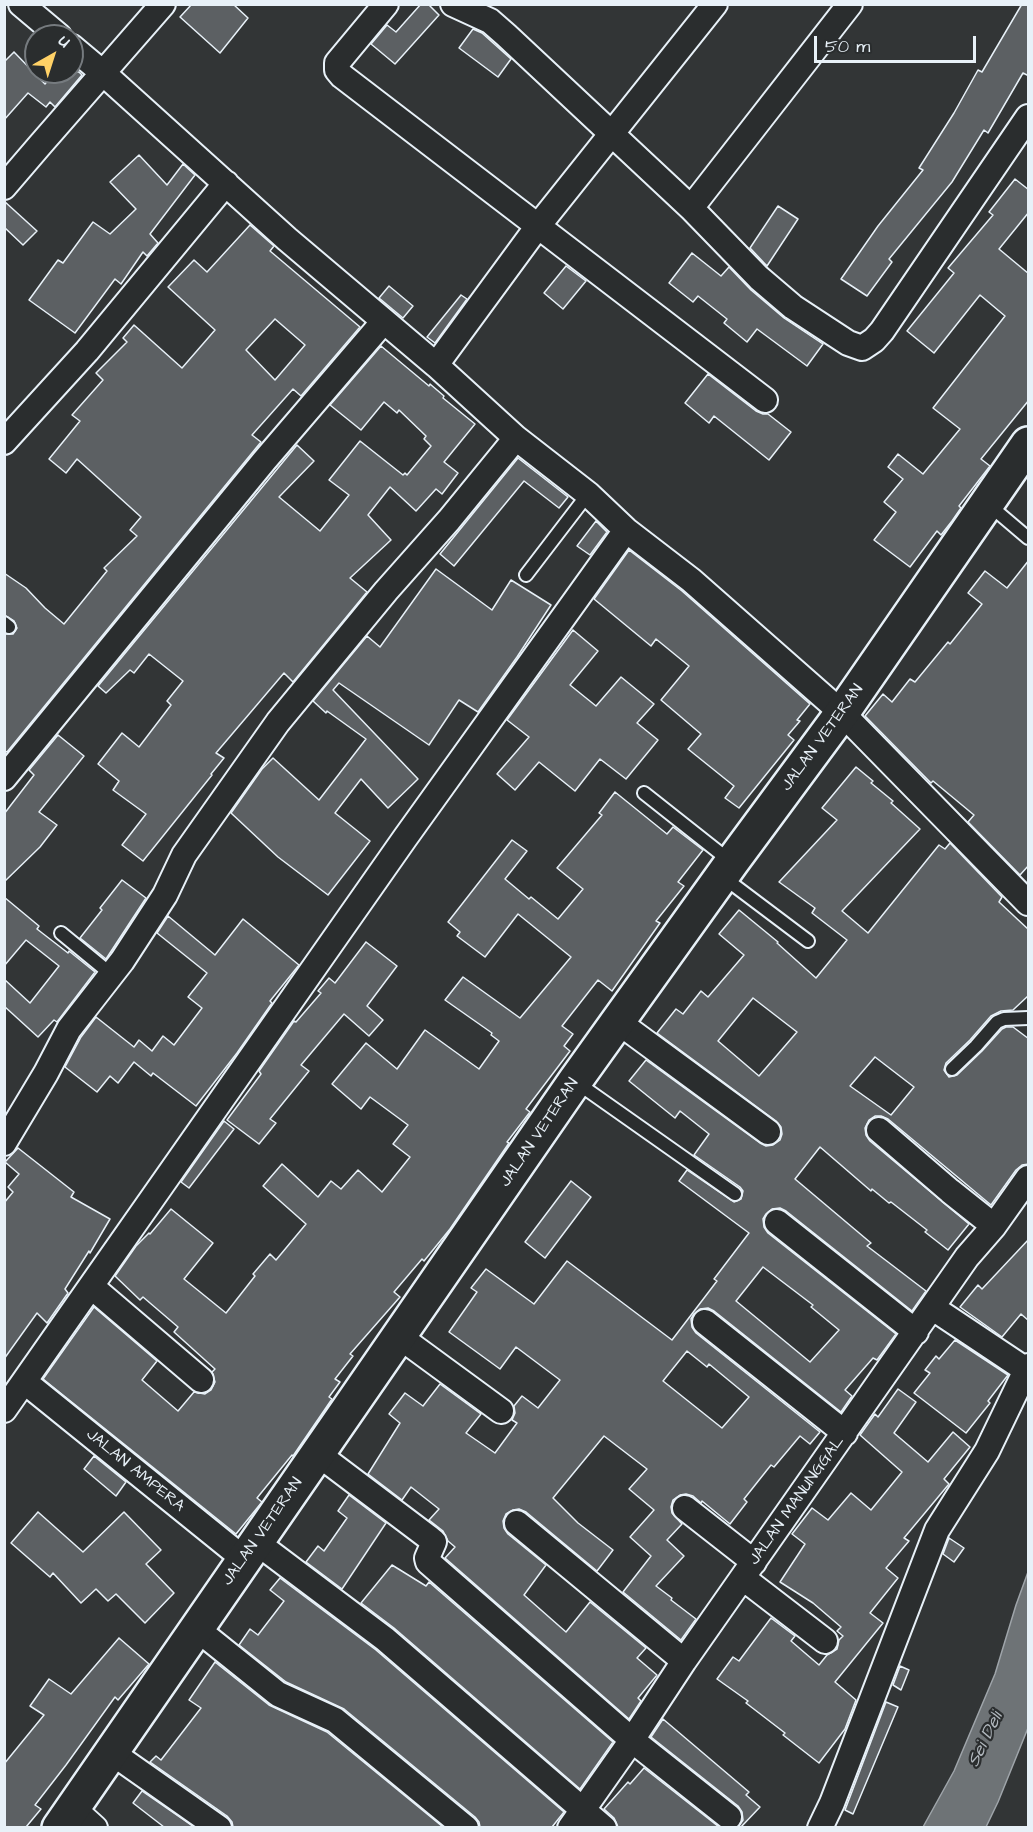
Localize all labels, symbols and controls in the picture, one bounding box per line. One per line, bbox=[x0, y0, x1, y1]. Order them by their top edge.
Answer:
north arrow bbox=[24, 24, 84, 84]
scale bar bbox=[817, 24, 979, 62]
text: U bbox=[54, 30, 74, 53]
text: 50 m bbox=[825, 34, 870, 59]
street label: JALAN VETERAN bbox=[778, 681, 868, 795]
street label: JALAN VETERAN bbox=[497, 1075, 583, 1191]
street label: JALAN AMPERA bbox=[82, 1425, 188, 1517]
street label: JALAN MANUNGGAL bbox=[745, 1433, 849, 1569]
street label: JALAN VETERAN bbox=[219, 1474, 307, 1590]
water label: Sei Deli bbox=[964, 1709, 1008, 1771]

